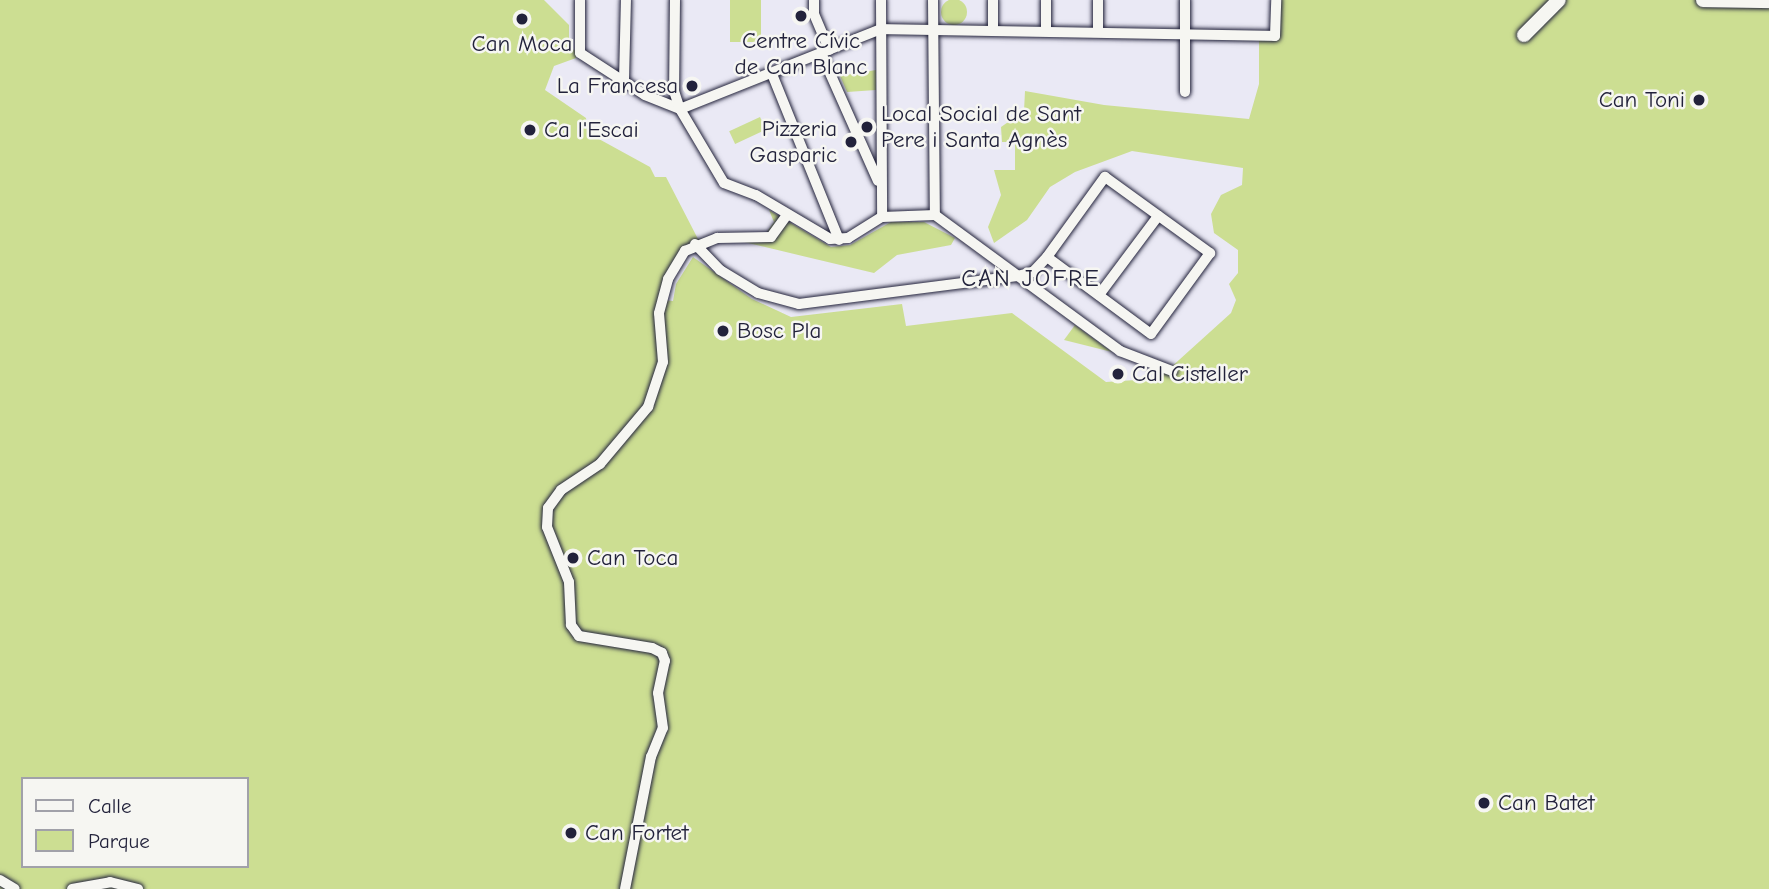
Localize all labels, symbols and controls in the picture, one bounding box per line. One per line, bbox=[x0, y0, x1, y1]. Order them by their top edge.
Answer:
marker: Centre Cívic de Can Blanc bbox=[793, 8, 809, 24]
marker: Can Moca bbox=[514, 11, 530, 27]
place label: Centre Cívic de Can Blanc bbox=[735, 27, 867, 81]
place label: Can Moca bbox=[472, 30, 572, 58]
place label: La Francesa bbox=[557, 72, 678, 100]
marker: La Francesa bbox=[684, 78, 700, 94]
place label: Can Toni bbox=[1599, 86, 1685, 114]
marker: Can Toni bbox=[1691, 92, 1707, 108]
place label: Local Social de Sant Pere i Santa Agnès bbox=[881, 100, 1081, 154]
place label: Pizzeria Gasparic bbox=[750, 115, 837, 169]
place label: Ca l'Escai bbox=[544, 116, 639, 144]
marker: Local Social de Sant Pere i Santa Agnès bbox=[859, 119, 875, 135]
marker: Ca l'Escai bbox=[522, 122, 538, 138]
marker: Pizzeria Gasparic bbox=[843, 134, 859, 150]
district label: CAN JOFRE bbox=[962, 265, 1100, 293]
place label: Bosc Pla bbox=[737, 317, 821, 345]
marker: Bosc Pla bbox=[715, 323, 731, 339]
place label: Cal Cisteller bbox=[1132, 360, 1248, 388]
marker: Cal Cisteller bbox=[1110, 366, 1126, 382]
place label: Can Toca bbox=[587, 544, 678, 572]
marker: Can Toca bbox=[565, 550, 581, 566]
legend bbox=[21, 777, 248, 868]
place label: Can Batet bbox=[1498, 789, 1595, 817]
text: Calle bbox=[88, 794, 131, 818]
marker: Can Batet bbox=[1476, 795, 1492, 811]
place label: Can Fortet bbox=[585, 819, 689, 847]
marker: Can Fortet bbox=[563, 825, 579, 841]
text: Parque bbox=[88, 829, 150, 853]

